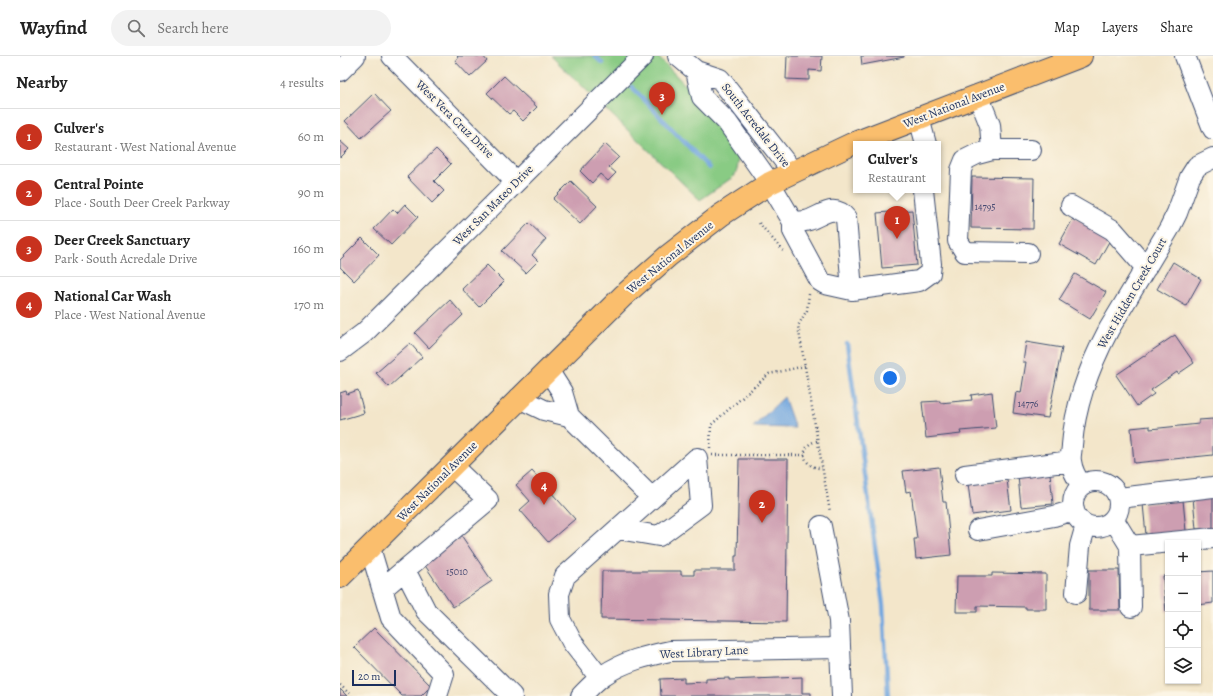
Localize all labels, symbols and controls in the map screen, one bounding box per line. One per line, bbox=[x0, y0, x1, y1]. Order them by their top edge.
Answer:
search box bbox=[111, 10, 391, 46]
text: Wayfind bbox=[20, 15, 87, 41]
icon: search bbox=[125, 17, 147, 39]
text: Search here bbox=[157, 18, 229, 38]
text: Map bbox=[1054, 18, 1080, 37]
text: Layers bbox=[1102, 18, 1138, 37]
text: Share bbox=[1160, 18, 1193, 37]
text: Nearby bbox=[16, 71, 67, 94]
text: 4 results bbox=[280, 74, 324, 91]
street label: West Vera Cruz Drive bbox=[412, 76, 498, 162]
street label: West National Avenue bbox=[900, 78, 1007, 132]
street label: South Acredale Drive bbox=[718, 80, 794, 170]
pin: 3 bbox=[649, 82, 675, 115]
text: Culver's bbox=[54, 118, 104, 138]
text: 1 bbox=[27, 128, 31, 145]
text: 60 m bbox=[298, 128, 324, 145]
text: Restaurant · West National Avenue bbox=[54, 138, 236, 155]
popup bbox=[853, 141, 941, 193]
text: Culver's bbox=[868, 149, 918, 169]
street label: West San Mateo Drive bbox=[449, 161, 537, 249]
text: Restaurant bbox=[868, 169, 926, 186]
text: Central Pointe bbox=[54, 174, 144, 194]
text: 2 bbox=[26, 184, 32, 201]
text: 90 m bbox=[298, 184, 324, 201]
text: Place · South Deer Creek Parkway bbox=[54, 194, 230, 211]
house number: 14795 bbox=[975, 200, 996, 213]
pin: 1 bbox=[884, 206, 910, 239]
street label: West National Avenue bbox=[622, 217, 717, 298]
text: Deer Creek Sanctuary bbox=[54, 230, 190, 250]
street label: West Hidden Creek Court bbox=[1093, 235, 1170, 352]
text: 3 bbox=[26, 240, 32, 257]
text: 160 m bbox=[293, 240, 324, 257]
text: Park · South Acredale Drive bbox=[54, 250, 197, 267]
text: National Car Wash bbox=[54, 286, 171, 306]
text: 4 bbox=[26, 296, 32, 313]
text: 170 m bbox=[294, 296, 324, 313]
text: Place · West National Avenue bbox=[54, 306, 206, 323]
your location bbox=[880, 368, 900, 388]
house number: 14776 bbox=[1018, 397, 1039, 410]
street label: West National Avenue bbox=[393, 437, 481, 525]
pin: 4 bbox=[531, 472, 557, 505]
pin: 2 bbox=[749, 490, 775, 523]
map controls bbox=[1165, 540, 1201, 684]
button: + bbox=[1165, 540, 1201, 576]
house number: 15010 bbox=[446, 565, 468, 578]
button: − bbox=[1165, 576, 1201, 612]
button: locate bbox=[1165, 612, 1201, 648]
street label: West Library Lane bbox=[658, 642, 749, 662]
button: layers bbox=[1165, 648, 1201, 684]
scale bar bbox=[352, 668, 396, 687]
text: 20 m bbox=[358, 669, 380, 684]

